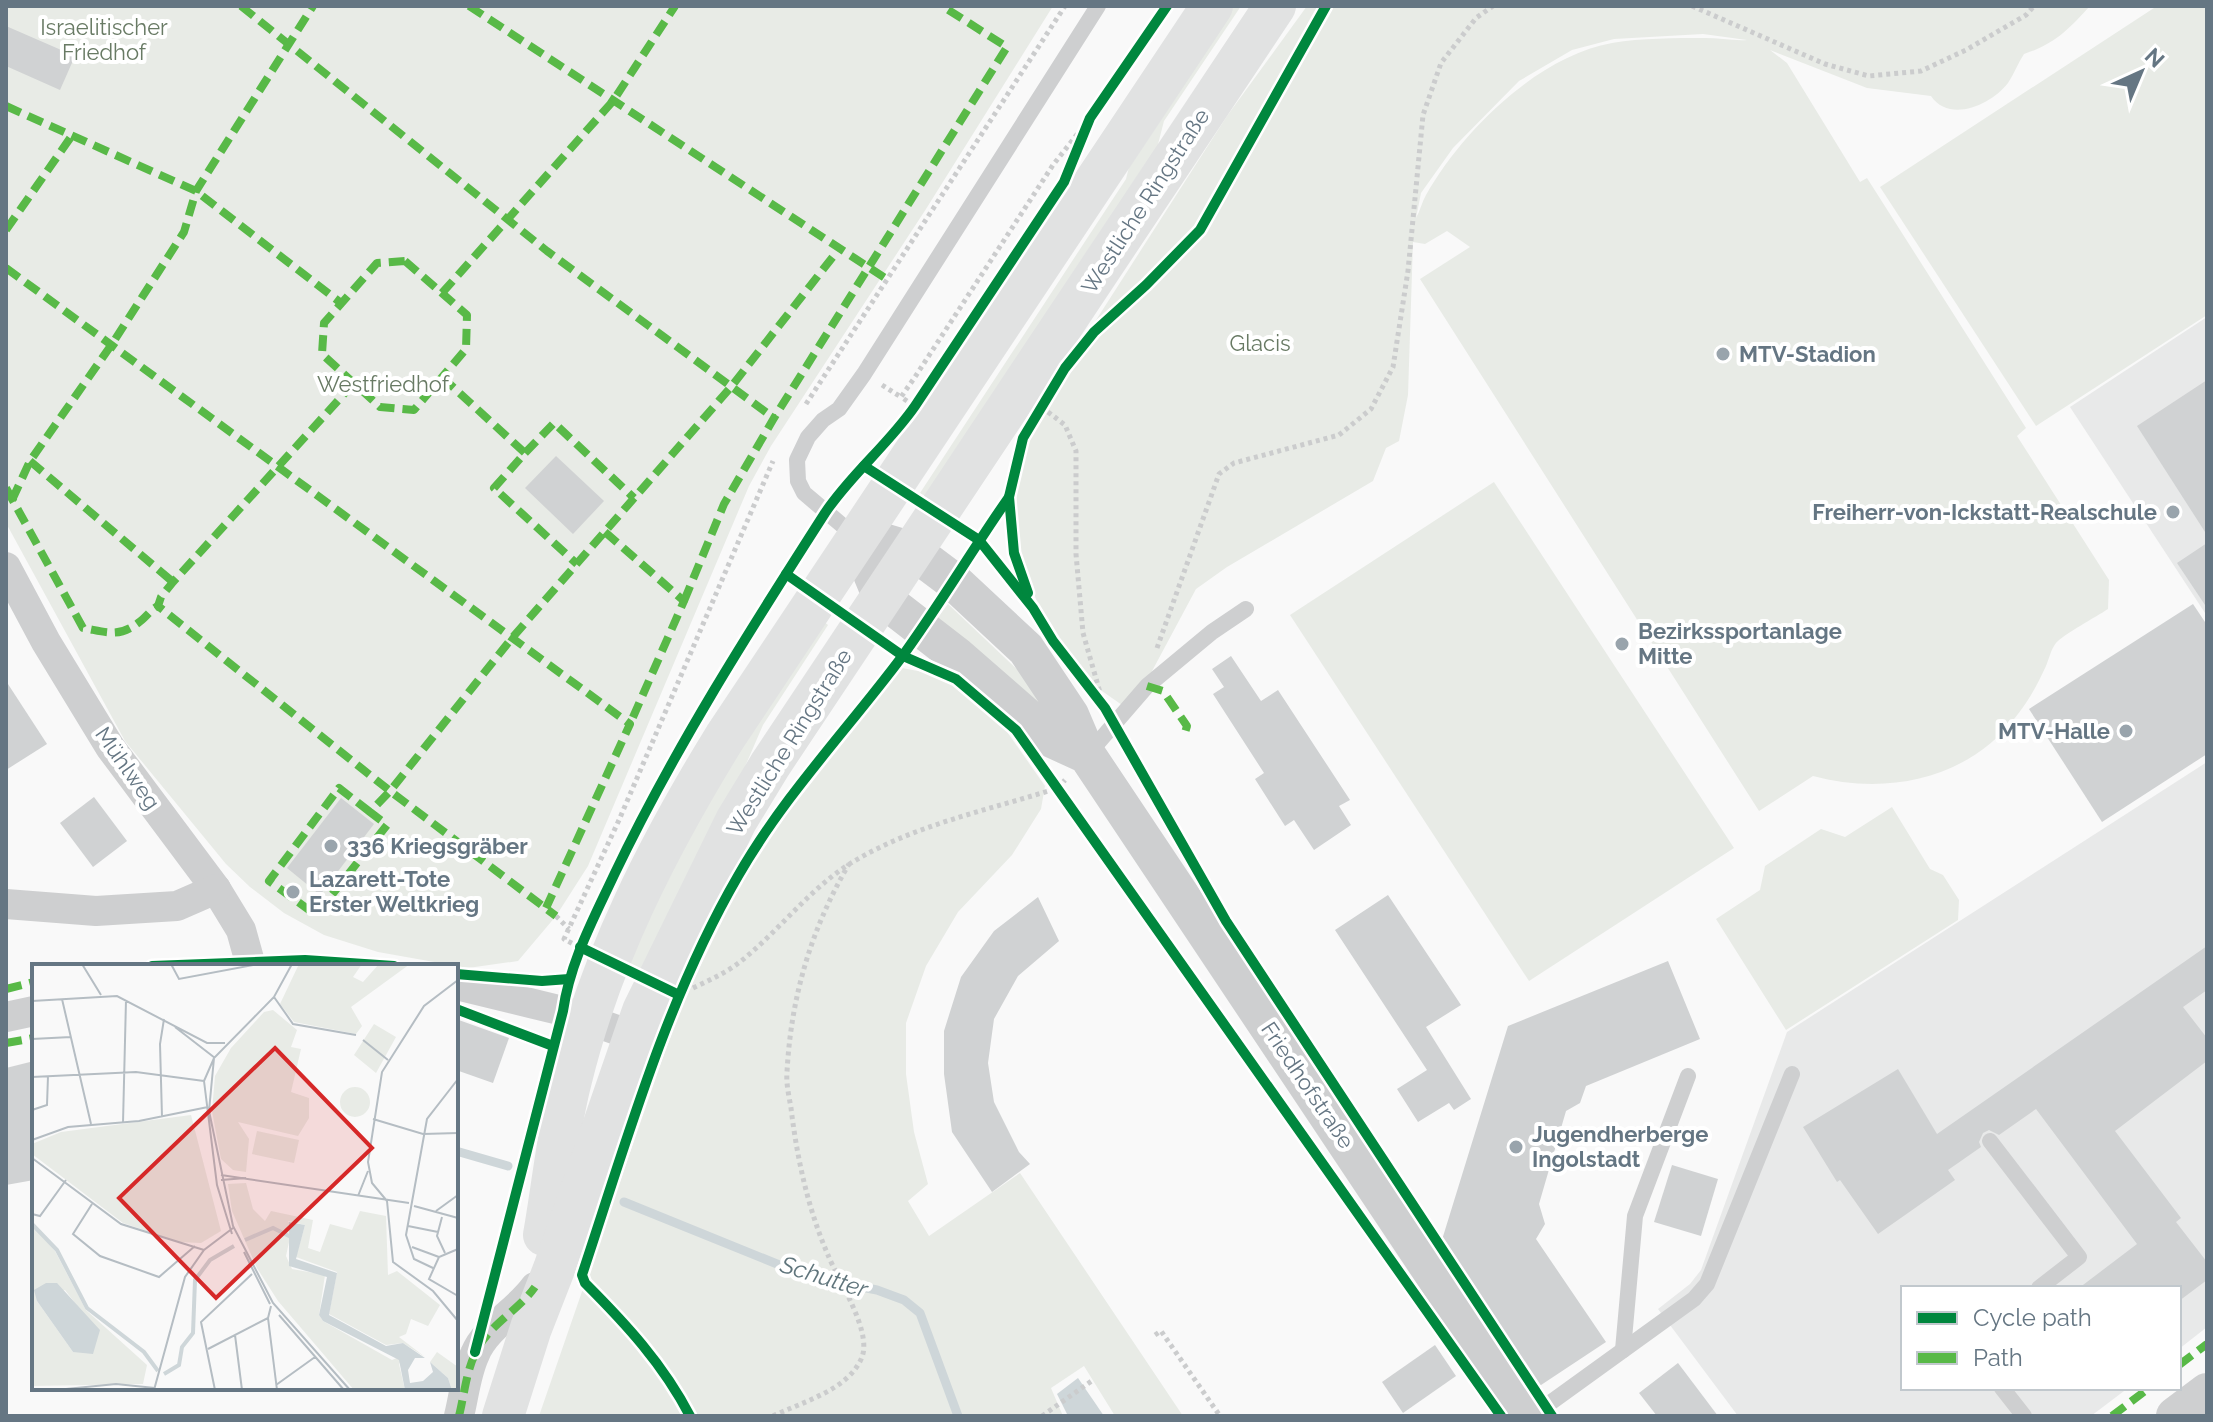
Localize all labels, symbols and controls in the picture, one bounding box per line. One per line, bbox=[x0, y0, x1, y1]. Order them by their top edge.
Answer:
park label: Israelitischer Friedhof bbox=[40, 14, 168, 65]
north arrow bbox=[2101, 32, 2181, 112]
text: N bbox=[2140, 42, 2170, 73]
street label: Westliche Ringstraße bbox=[1076, 104, 1214, 298]
park label: Glacis bbox=[1229, 330, 1291, 356]
place label: MTV-Stadion bbox=[1739, 341, 1876, 367]
marker: MTV-Stadion bbox=[1714, 345, 1732, 363]
park label: Westfriedhof bbox=[317, 371, 450, 397]
place label: Freiherr-von-Ickstatt-Realschule bbox=[1812, 499, 2157, 525]
marker: Freiherr-von-Ickstatt-Realschule bbox=[2164, 503, 2182, 521]
place label: Bezirkssportanlage Mitte bbox=[1638, 618, 1842, 669]
marker: Bezirkssportanlage Mitte bbox=[1613, 635, 1631, 653]
street label: Westliche Ringstraße bbox=[721, 644, 857, 840]
place label: MTV-Halle bbox=[1998, 718, 2110, 744]
street label: Mühlweg bbox=[90, 722, 166, 814]
marker: MTV-Halle bbox=[2117, 722, 2135, 740]
place label: 336 Kriegsgräber bbox=[347, 833, 528, 859]
marker: 336 Kriegsgräber bbox=[322, 837, 340, 855]
place label: Lazarett-Tote Erster Weltkrieg bbox=[309, 866, 479, 917]
marker: Lazarett-Tote Erster Weltkrieg bbox=[284, 883, 302, 901]
inset map bbox=[32, 964, 458, 1390]
street label: Friedhofstraße bbox=[1256, 1017, 1360, 1153]
place label: Jugendherberge Ingolstadt bbox=[1532, 1121, 1708, 1172]
marker: Jugendherberge Ingolstadt bbox=[1507, 1138, 1525, 1156]
water label: Schutter bbox=[776, 1249, 872, 1304]
legend bbox=[1901, 1286, 2181, 1390]
text: Cycle path bbox=[1973, 1303, 2092, 1332]
text: Path bbox=[1973, 1343, 2023, 1372]

